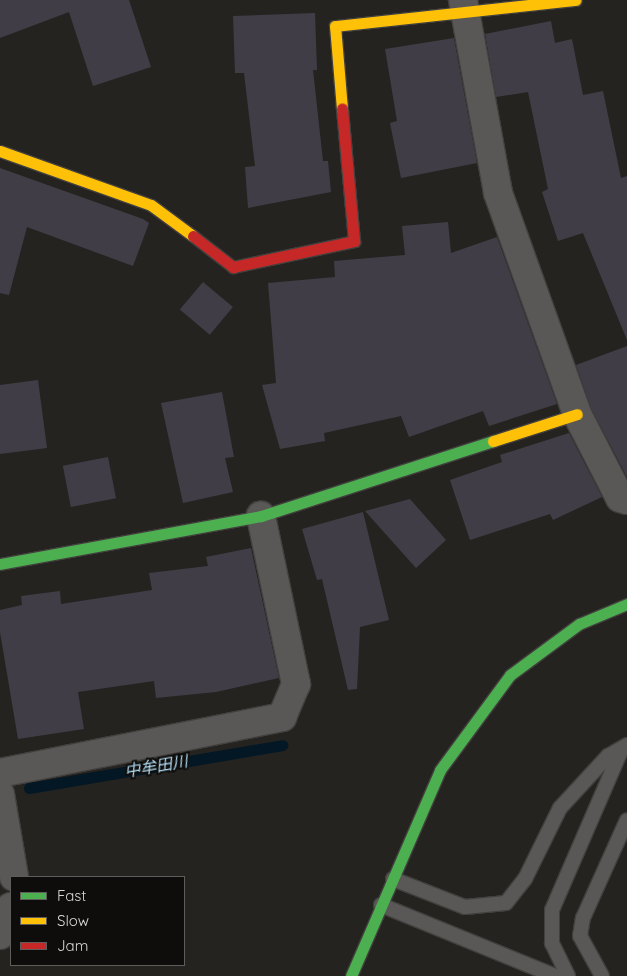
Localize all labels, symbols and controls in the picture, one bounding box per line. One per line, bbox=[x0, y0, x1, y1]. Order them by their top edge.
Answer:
water label: 中牟田川 bbox=[123, 751, 189, 781]
legend bbox=[10, 876, 185, 966]
text: Fast bbox=[57, 886, 86, 905]
text: Slow bbox=[57, 911, 89, 930]
text: Jam bbox=[57, 936, 88, 955]

